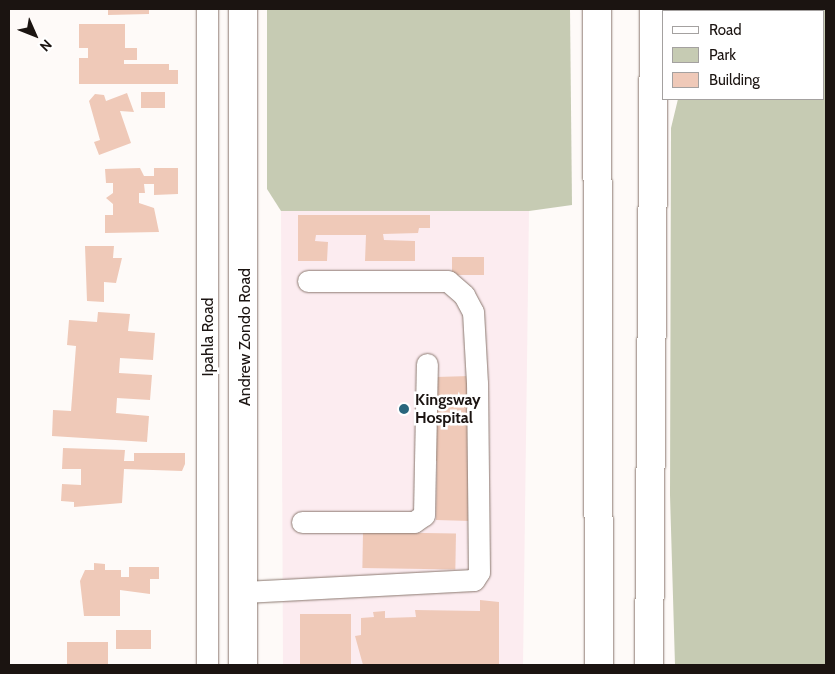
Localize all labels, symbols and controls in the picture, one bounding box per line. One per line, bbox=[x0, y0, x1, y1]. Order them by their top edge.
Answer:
north arrow bbox=[10, 10, 60, 60]
legend bbox=[662, 10, 825, 100]
text: Road bbox=[709, 21, 742, 39]
text: N bbox=[36, 36, 56, 55]
text: Park bbox=[709, 46, 736, 64]
text: Building bbox=[709, 71, 760, 89]
street label: Andrew Zondo Road bbox=[235, 268, 255, 406]
street label: Ipahla Road bbox=[198, 298, 218, 376]
place label: Kingsway Hospital bbox=[415, 390, 481, 428]
marker: Kingsway Hospital bbox=[397, 402, 411, 416]

